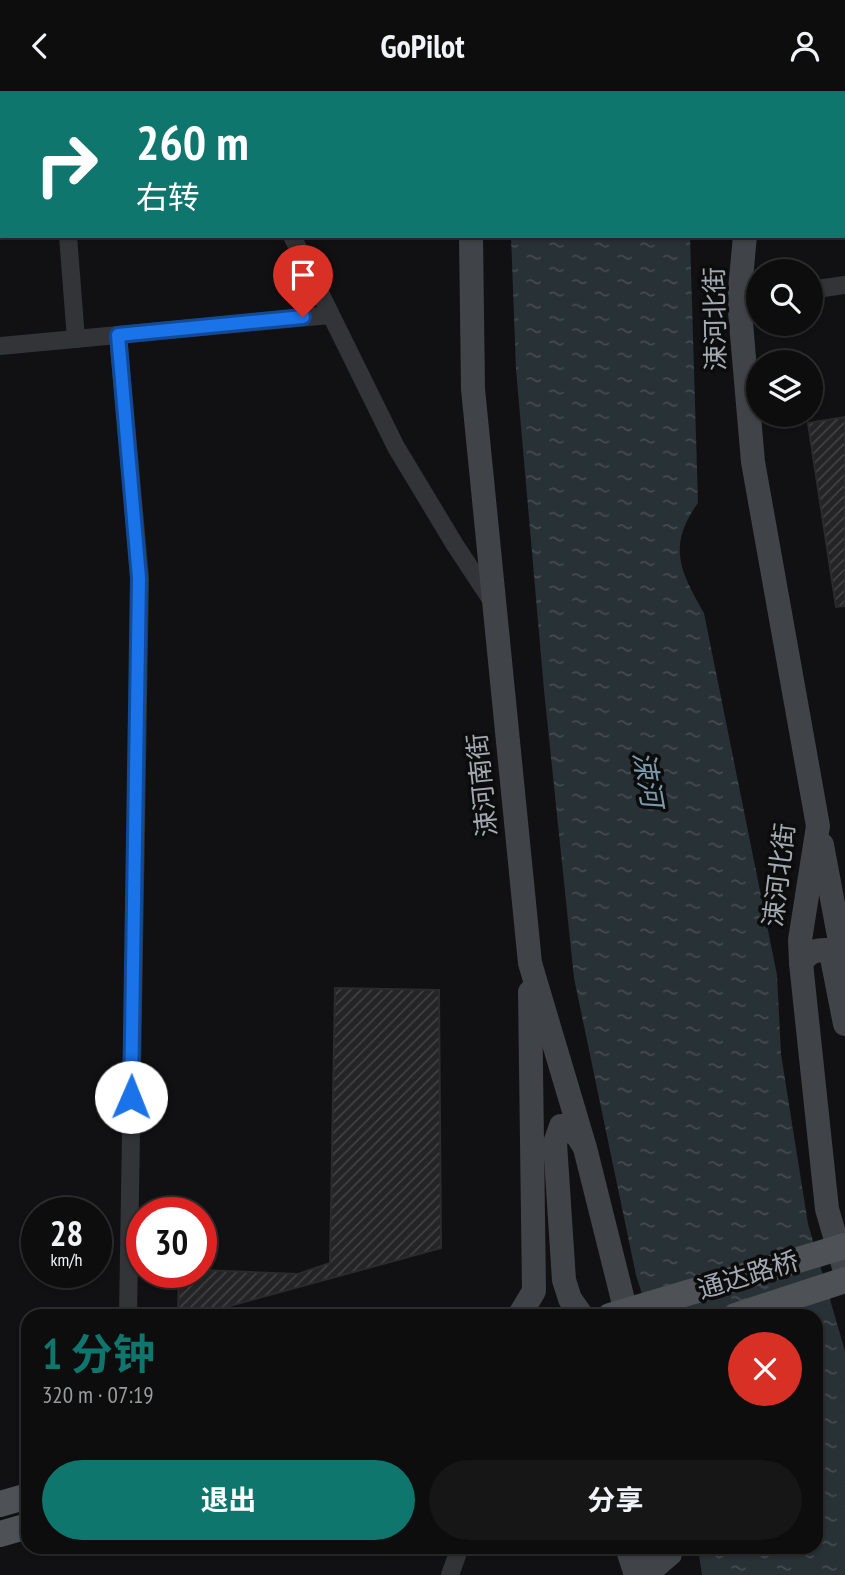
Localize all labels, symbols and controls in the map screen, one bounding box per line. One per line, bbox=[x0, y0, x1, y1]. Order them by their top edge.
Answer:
text: GoPilot bbox=[380, 25, 465, 67]
icon: back bbox=[21, 27, 59, 65]
icon: person bbox=[786, 27, 824, 65]
text: 260 m bbox=[136, 110, 249, 174]
icon: right bbox=[21, 119, 112, 210]
text: 右转 bbox=[136, 176, 200, 218]
pin bbox=[273, 245, 333, 317]
icon: arrive bbox=[284, 256, 322, 294]
map controls bbox=[746, 259, 823, 427]
button: search bbox=[746, 259, 823, 336]
street label: 涑河北街 bbox=[697, 267, 732, 371]
button: layers bbox=[746, 350, 823, 427]
street label: 涑河南街 bbox=[460, 732, 503, 838]
water label: 涑河 bbox=[625, 748, 672, 815]
street label: 涑河北街 bbox=[756, 821, 801, 929]
position arrow bbox=[94, 1060, 168, 1134]
speed limit sign: 30 bbox=[126, 1197, 217, 1288]
text: 28 bbox=[50, 1210, 83, 1256]
street label: 通达路桥 bbox=[693, 1244, 802, 1306]
text: km/h bbox=[51, 1248, 82, 1271]
text: 1 分钟 bbox=[42, 1326, 155, 1381]
button: close bbox=[728, 1332, 802, 1406]
text: 320 m · 07:19 bbox=[42, 1380, 154, 1409]
button: 退出 bbox=[42, 1460, 415, 1540]
button: 分享 bbox=[429, 1460, 802, 1540]

